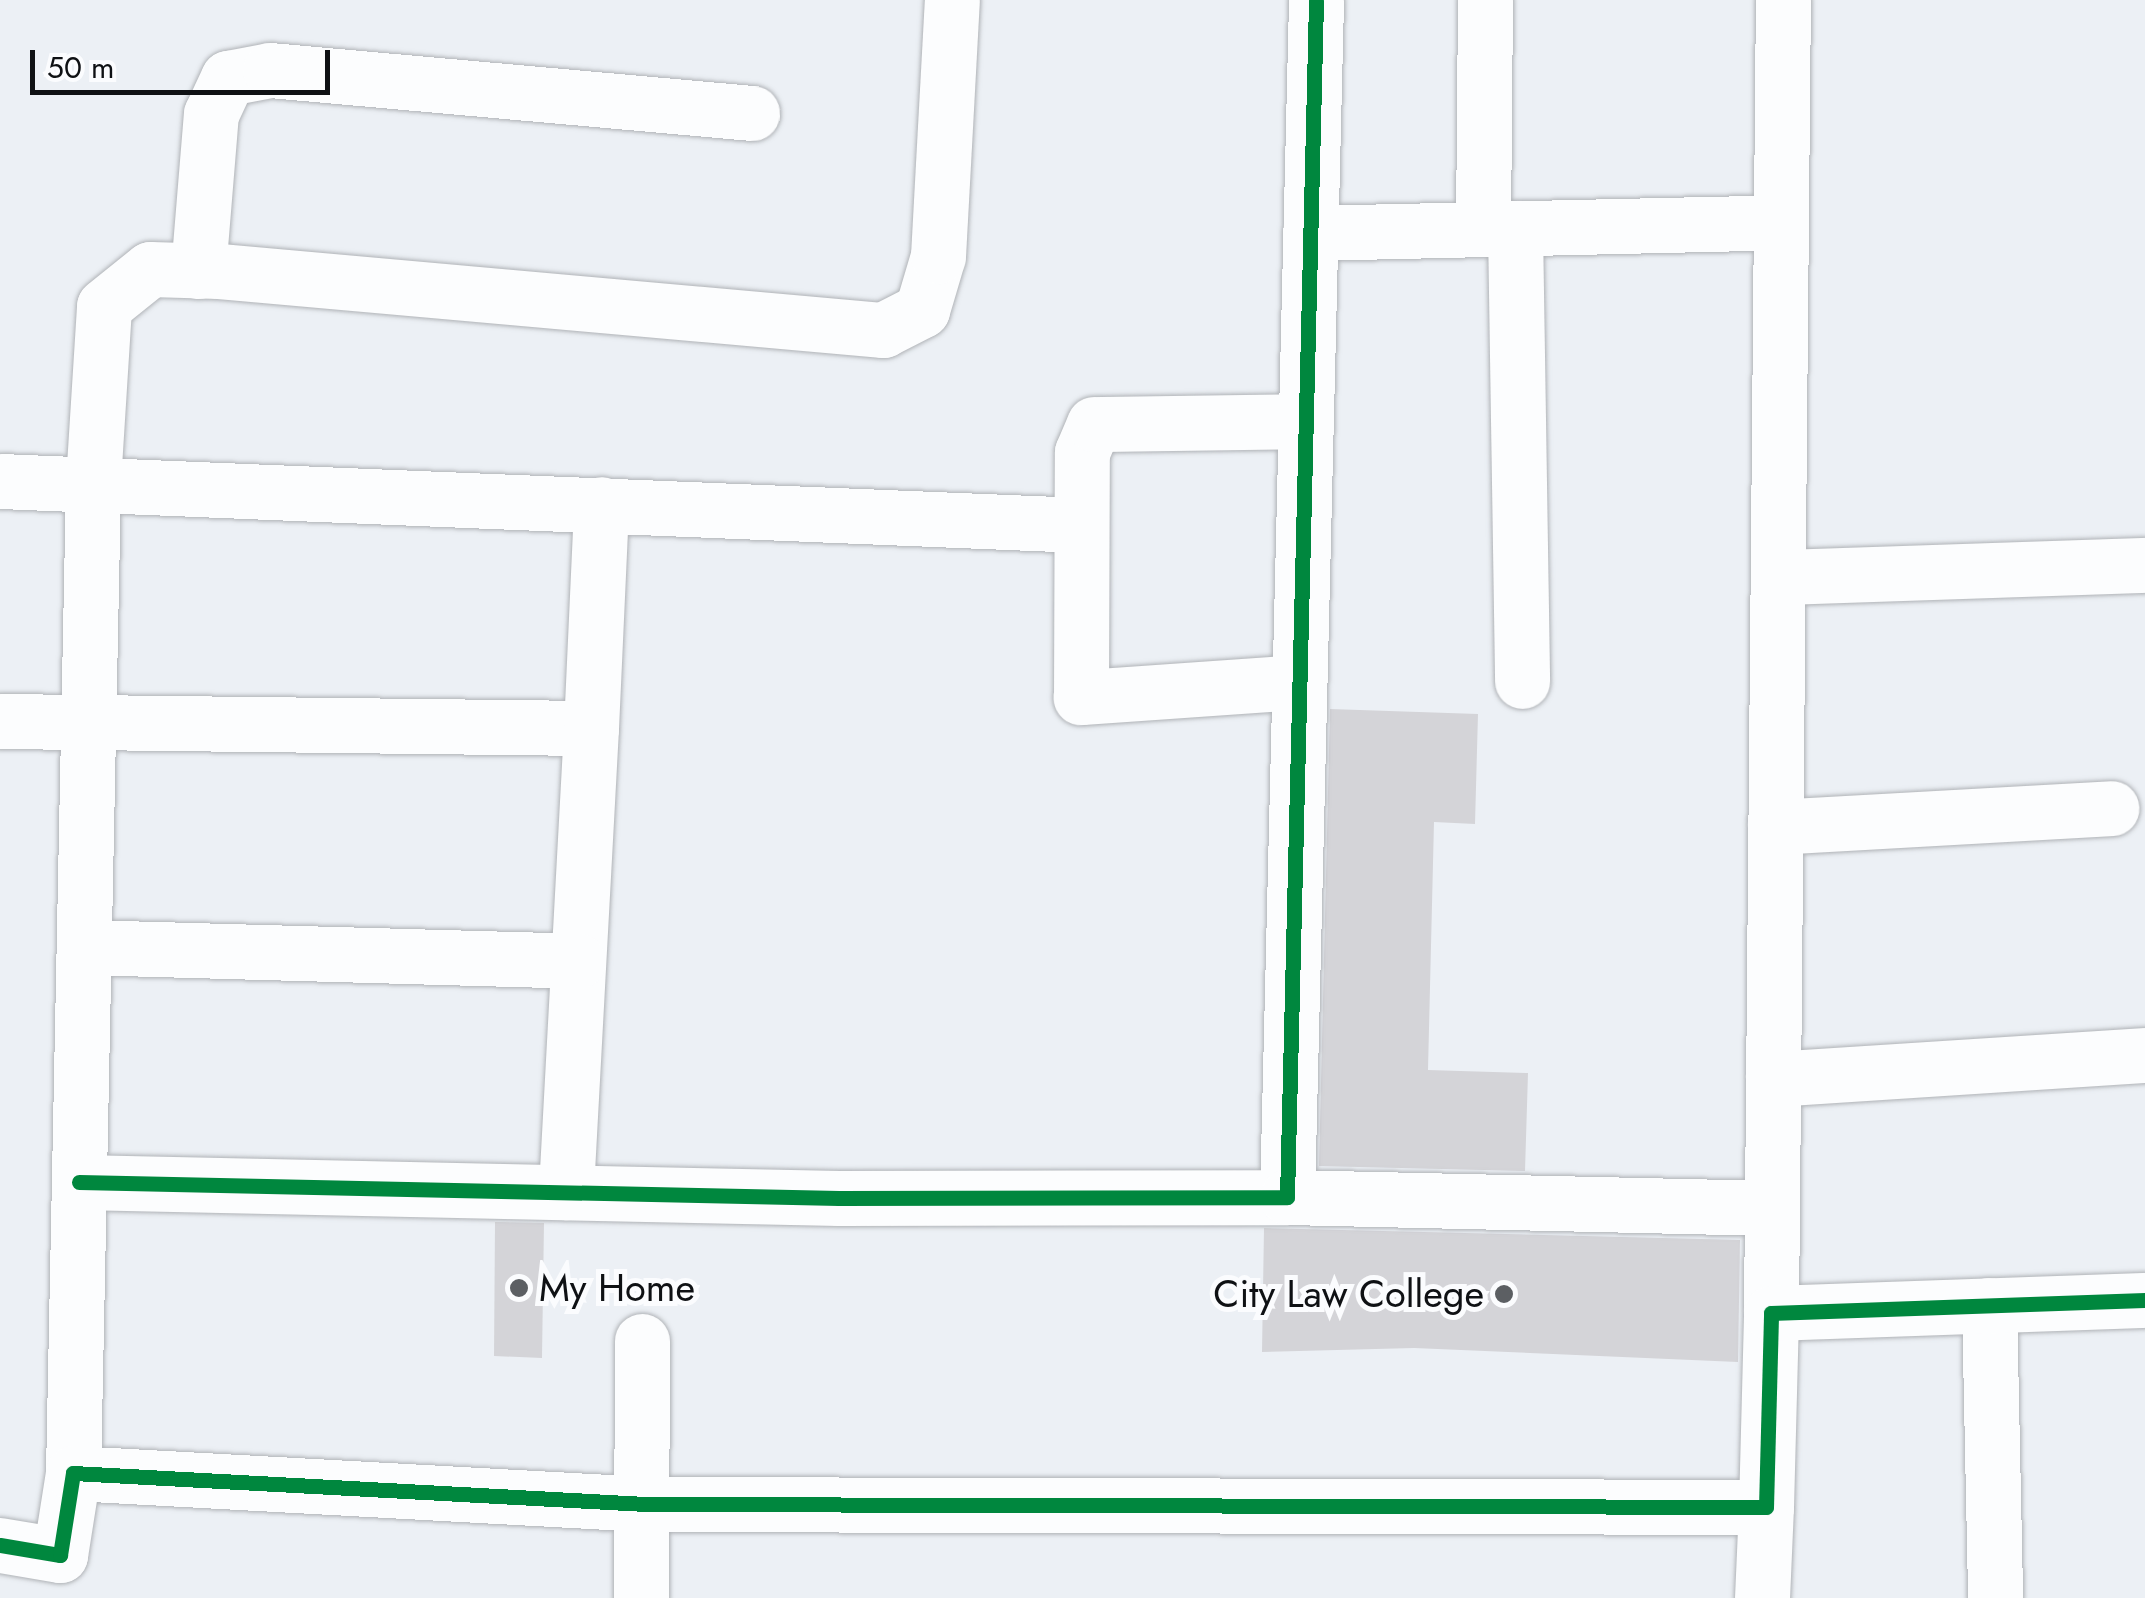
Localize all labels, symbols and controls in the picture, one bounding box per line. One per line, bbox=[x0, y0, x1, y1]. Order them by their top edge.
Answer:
scale bar bbox=[35, 30, 335, 92]
text: 50 m bbox=[47, 46, 114, 89]
place label: My Home bbox=[539, 1265, 695, 1311]
place label: City Law College bbox=[1213, 1271, 1484, 1317]
marker: My Home bbox=[508, 1277, 530, 1299]
marker: City Law College bbox=[1493, 1283, 1515, 1305]

